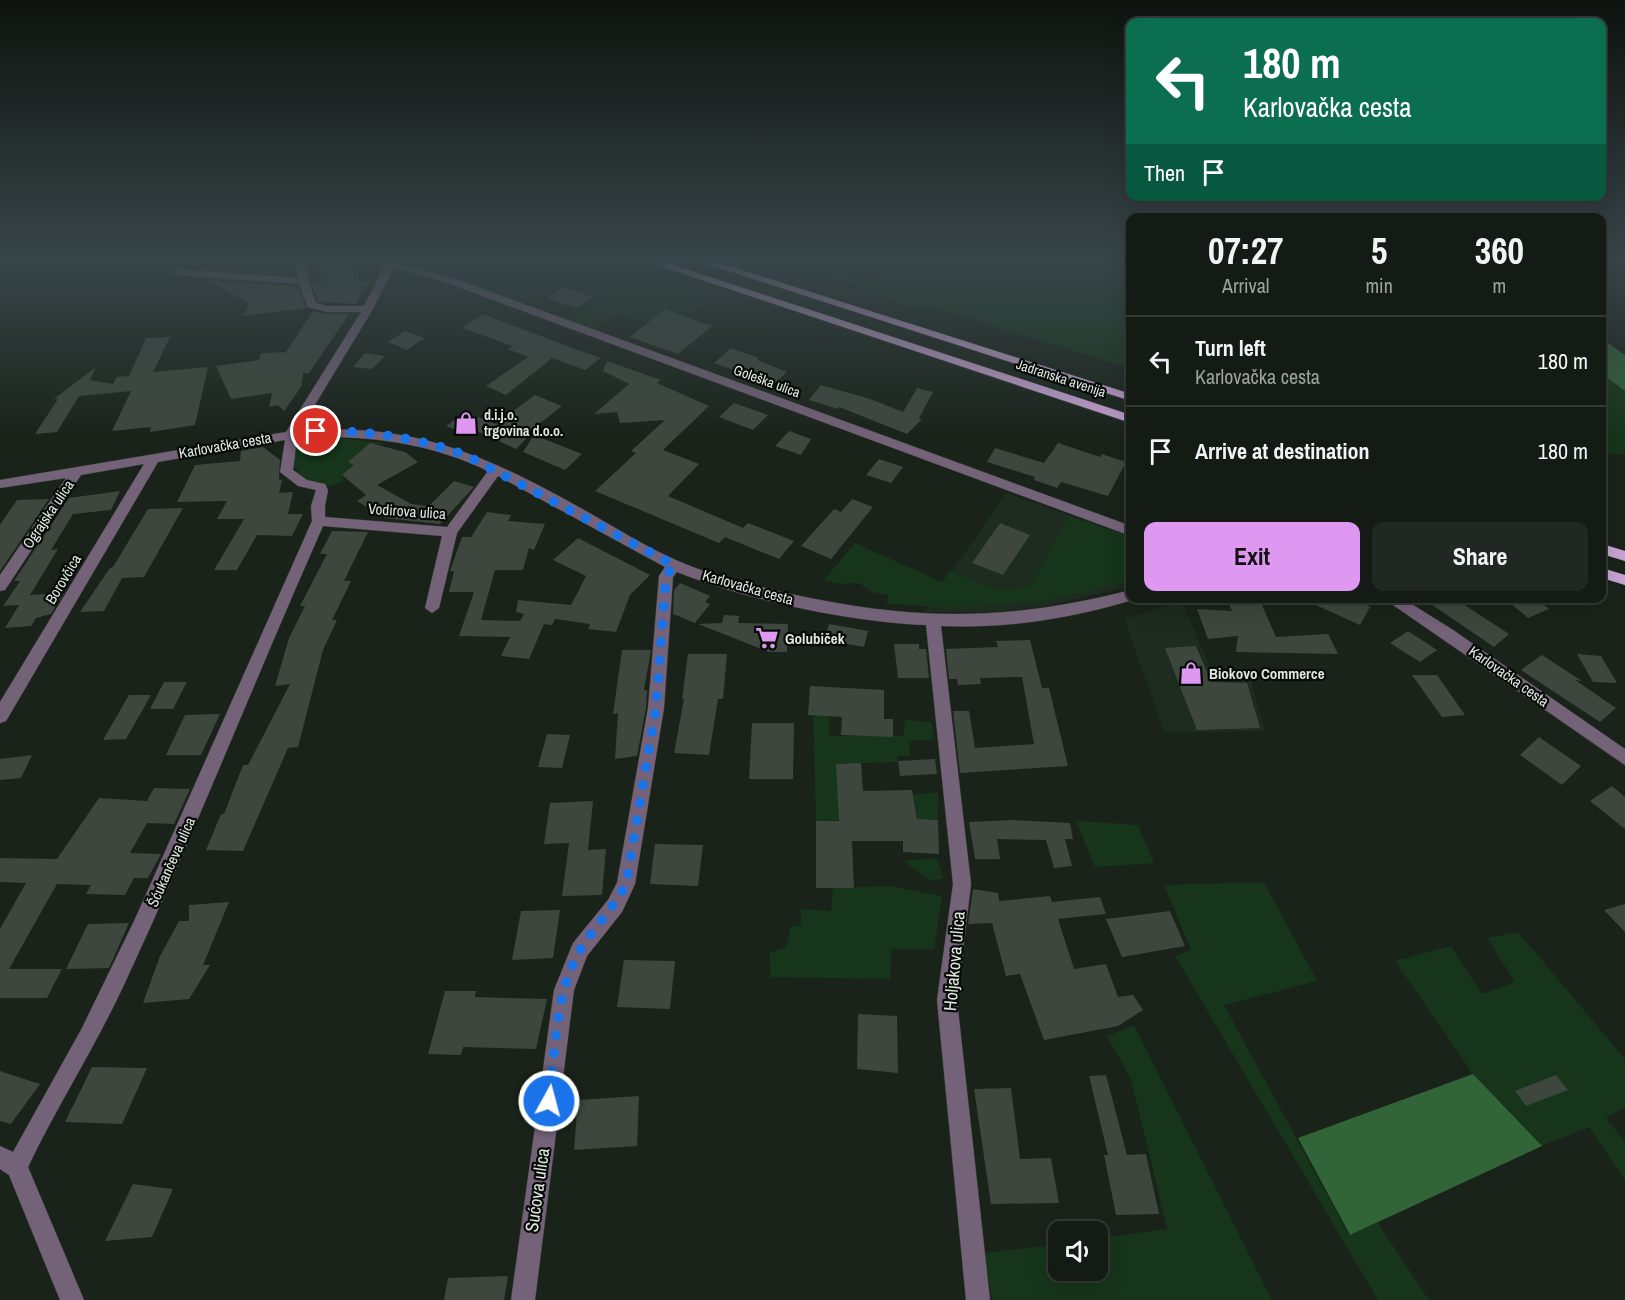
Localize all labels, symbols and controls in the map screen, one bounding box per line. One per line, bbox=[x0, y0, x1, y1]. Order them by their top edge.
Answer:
text: 180 m bbox=[1243, 35, 1341, 91]
icon: left bbox=[1144, 42, 1222, 120]
text: Karlovačka cesta bbox=[1243, 89, 1412, 125]
icon: arrive bbox=[1197, 156, 1230, 189]
text: Then bbox=[1144, 158, 1185, 188]
text: 07:27 bbox=[1208, 227, 1283, 275]
text: 5 bbox=[1371, 227, 1387, 275]
text: 360 bbox=[1475, 227, 1524, 275]
text: Arrival bbox=[1222, 272, 1269, 299]
text: min bbox=[1365, 272, 1393, 299]
text: m bbox=[1493, 272, 1506, 299]
text: Turn left bbox=[1195, 333, 1266, 363]
icon: left bbox=[1144, 345, 1177, 378]
text: 180 m bbox=[1538, 346, 1588, 376]
street label: Jadranska avenija bbox=[1014, 355, 1109, 401]
street label: Goleška ulica bbox=[731, 361, 803, 402]
text: Karlovačka cesta bbox=[1195, 363, 1320, 390]
pin bbox=[290, 405, 341, 456]
place label: d.i.j.o. trgovina d.o.o. bbox=[484, 406, 563, 440]
shop icon: d.i.j.o. trgovina d.o.o. bbox=[453, 410, 479, 436]
icon: arrive bbox=[299, 414, 332, 447]
street label: Karlovačka cesta bbox=[177, 427, 273, 463]
icon: arrive bbox=[1144, 435, 1177, 468]
text: Arrive at destination bbox=[1195, 436, 1369, 466]
text: 180 m bbox=[1538, 436, 1588, 466]
street label: Ograjska ulica bbox=[17, 475, 79, 552]
street label: Vodirova ulica bbox=[367, 498, 447, 524]
button: Exit bbox=[1144, 522, 1360, 591]
button: Share bbox=[1372, 522, 1588, 591]
street label: Borovčica bbox=[40, 550, 86, 608]
street label: Karlovačka cesta bbox=[700, 564, 796, 610]
supermarket icon: Golubiček bbox=[754, 625, 780, 651]
place label: Golubiček bbox=[785, 628, 845, 649]
street label: Karlovačka cesta bbox=[1465, 641, 1554, 712]
shop icon: Biokovo Commerce bbox=[1178, 660, 1204, 686]
place label: Biokovo Commerce bbox=[1209, 663, 1325, 684]
street label: Šćukančeva ulica bbox=[142, 814, 200, 910]
street label: Holjakova ulica bbox=[937, 910, 971, 1012]
position arrow bbox=[517, 1069, 581, 1133]
street label: Sućova ulica bbox=[519, 1146, 555, 1234]
map controls bbox=[1048, 1221, 1108, 1281]
button: sound bbox=[1048, 1221, 1108, 1281]

